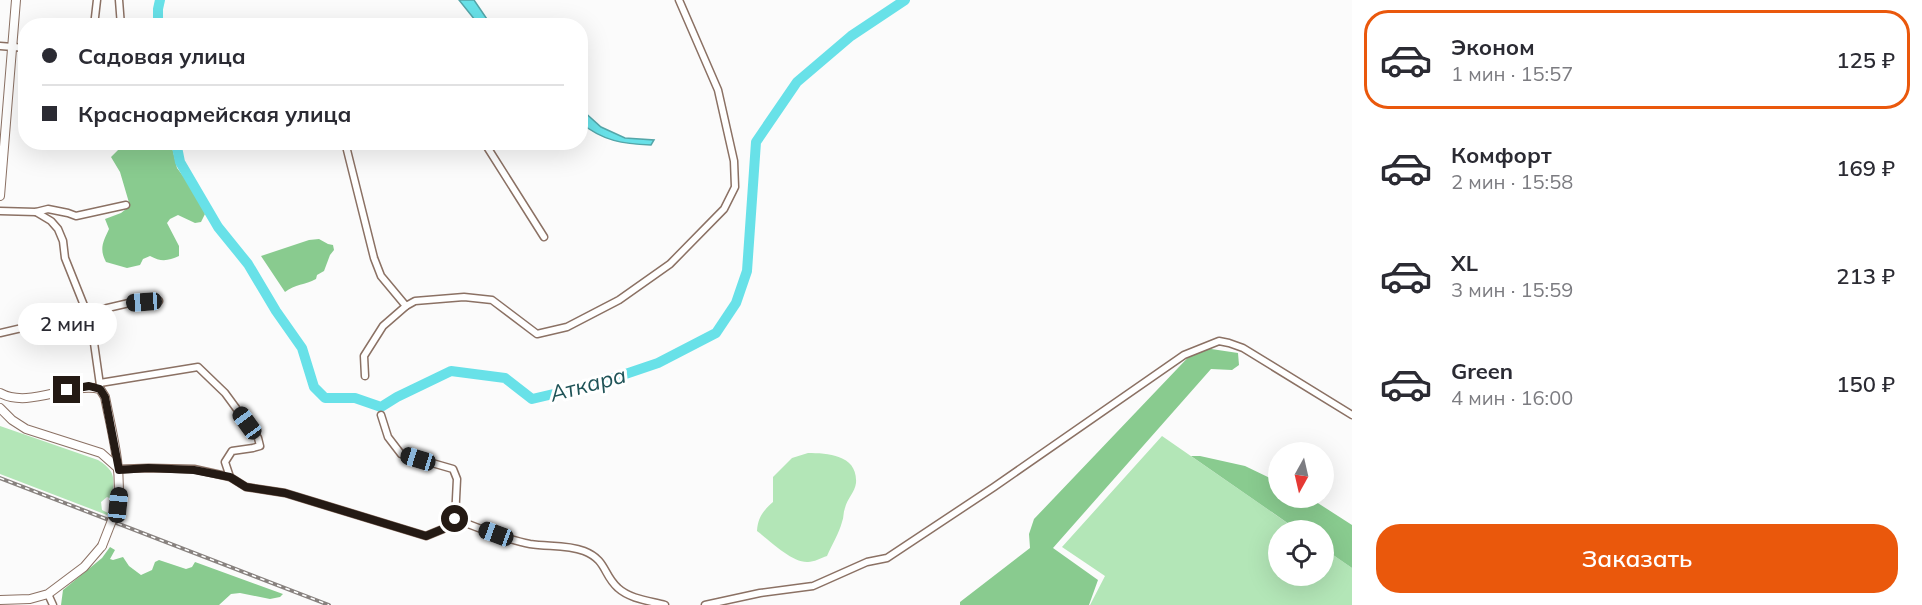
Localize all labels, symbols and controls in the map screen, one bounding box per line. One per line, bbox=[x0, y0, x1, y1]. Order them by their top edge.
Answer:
icon: car bbox=[1379, 33, 1433, 87]
text: Эконом bbox=[1451, 33, 1535, 61]
text: Садовая улица bbox=[78, 42, 246, 70]
text: 125 ₽ bbox=[1836, 46, 1895, 74]
text: 1 мин · 15:57 bbox=[1451, 61, 1573, 86]
text: Красноармейская улица bbox=[78, 100, 351, 128]
icon: car bbox=[1379, 141, 1433, 195]
text: Комфорт bbox=[1451, 141, 1552, 169]
text: 169 ₽ bbox=[1836, 154, 1895, 182]
text: 2 мин · 15:58 bbox=[1451, 169, 1573, 194]
icon: car bbox=[1379, 249, 1433, 303]
text: XL bbox=[1451, 249, 1478, 277]
text: 213 ₽ bbox=[1836, 262, 1895, 290]
text: 3 мин · 15:59 bbox=[1451, 277, 1573, 302]
car bbox=[125, 292, 163, 312]
callout: 2 мин bbox=[17, 303, 116, 345]
text: 2 мин bbox=[40, 311, 95, 336]
icon: car bbox=[1379, 357, 1433, 411]
text: Green bbox=[1451, 357, 1513, 385]
water label: Аткара bbox=[546, 360, 629, 408]
text: 150 ₽ bbox=[1836, 370, 1895, 398]
route end bbox=[53, 376, 80, 403]
text: 4 мин · 16:00 bbox=[1451, 385, 1573, 410]
car bbox=[229, 403, 265, 443]
north arrow bbox=[1268, 442, 1334, 508]
map controls bbox=[1268, 442, 1334, 586]
car bbox=[398, 445, 438, 473]
car bbox=[107, 486, 129, 524]
route start bbox=[441, 505, 468, 532]
car bbox=[476, 519, 516, 549]
button: locate bbox=[1268, 520, 1334, 586]
button: Заказать bbox=[1376, 524, 1898, 593]

